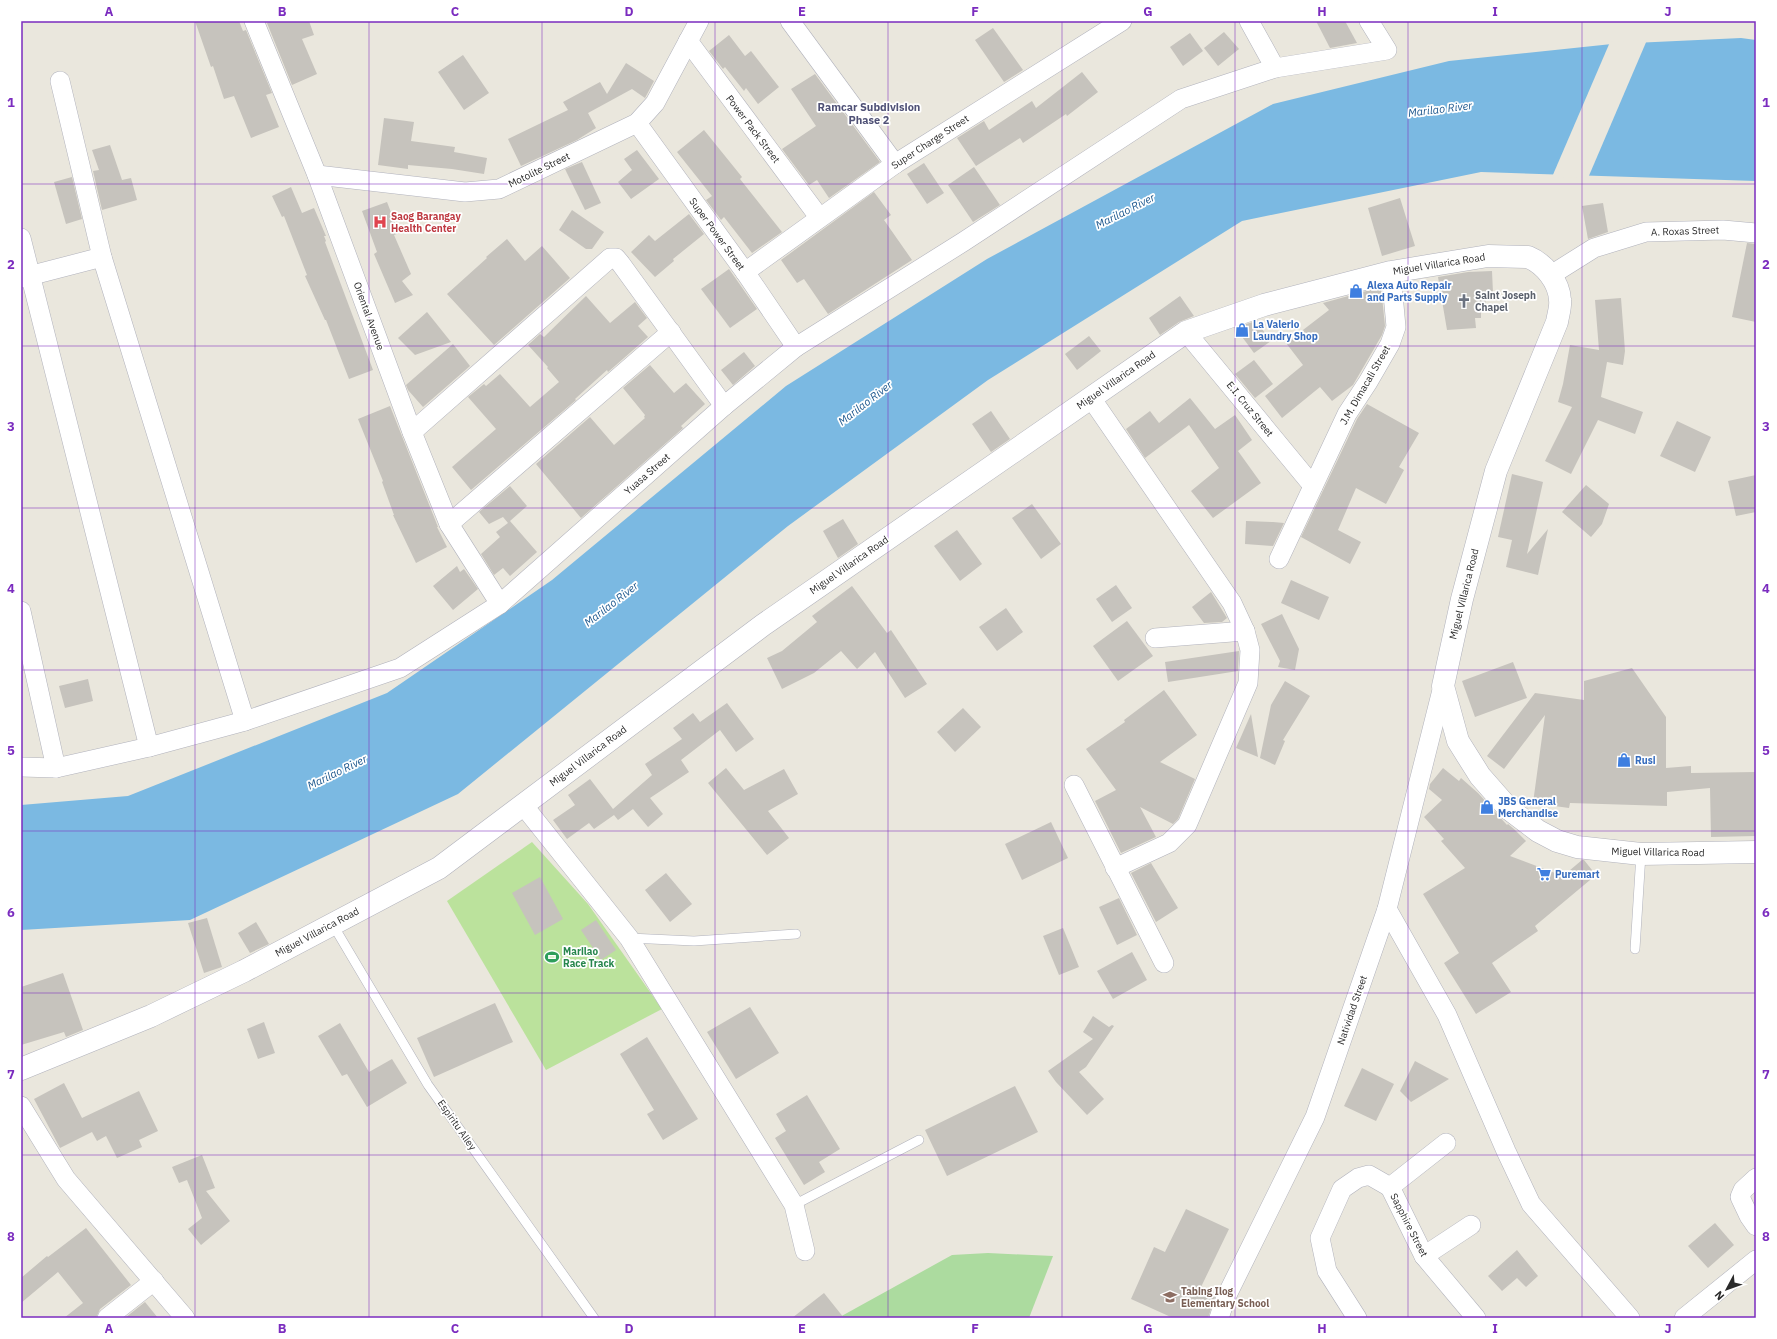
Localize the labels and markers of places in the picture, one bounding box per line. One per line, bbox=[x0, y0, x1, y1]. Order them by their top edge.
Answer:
place label: Saog Barangay Health Center bbox=[391, 210, 461, 235]
hospital icon: Saog Barangay Health Center bbox=[372, 214, 388, 230]
place label: Alexa Auto Repair and Parts Supply bbox=[1367, 279, 1451, 304]
shop icon: Alexa Auto Repair and Parts Supply bbox=[1348, 283, 1364, 299]
place label: Saint Joseph Chapel bbox=[1475, 289, 1536, 314]
church icon: Saint Joseph Chapel bbox=[1456, 293, 1472, 309]
place label: La Valerio Laundry Shop bbox=[1253, 318, 1318, 343]
shop icon: La Valerio Laundry Shop bbox=[1234, 322, 1250, 338]
shop icon: Rusi bbox=[1616, 752, 1632, 768]
place label: Rusi bbox=[1635, 754, 1656, 767]
place label: JBS General Merchandise bbox=[1498, 795, 1559, 820]
shop icon: JBS General Merchandise bbox=[1479, 799, 1495, 815]
supermarket icon: Puremart bbox=[1536, 866, 1552, 882]
place label: Puremart bbox=[1555, 868, 1600, 881]
place label: Marilao Race Track bbox=[563, 945, 615, 970]
sports icon: Marilao Race Track bbox=[544, 949, 560, 965]
place label: Tabing Ilog Elementary School bbox=[1181, 1285, 1269, 1310]
school or university icon: Tabing Ilog Elementary School bbox=[1162, 1289, 1178, 1305]

